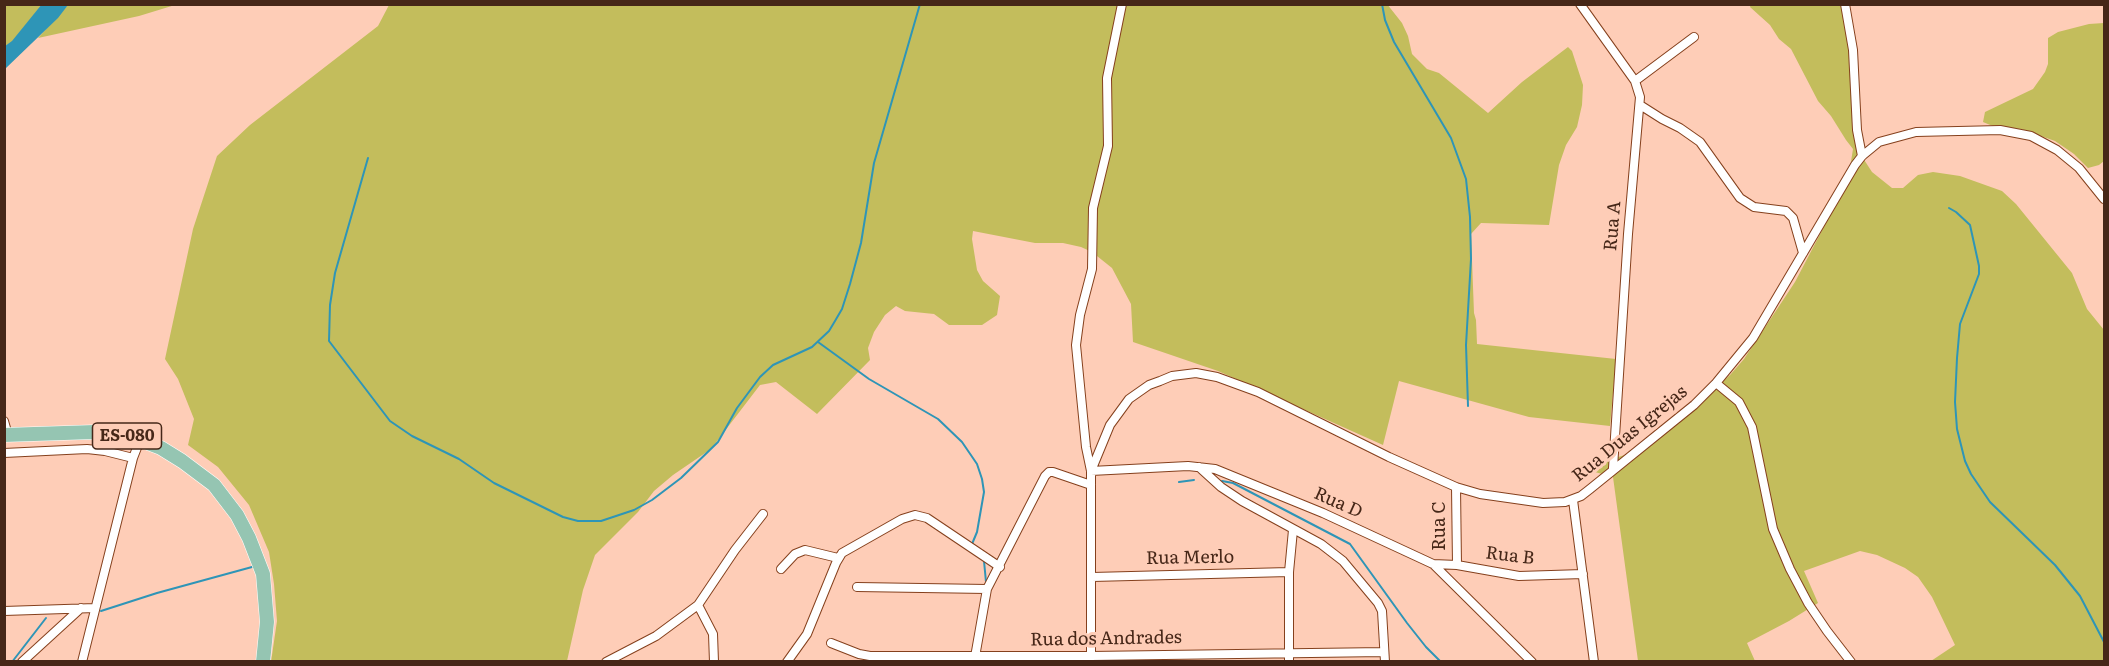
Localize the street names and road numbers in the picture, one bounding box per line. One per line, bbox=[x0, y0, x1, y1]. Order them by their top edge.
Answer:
street label: Rua A bbox=[1600, 200, 1626, 252]
street label: Rua Duas Igrejas bbox=[1568, 381, 1692, 487]
road number: ES-080 bbox=[92, 423, 162, 449]
street label: Rua D bbox=[1310, 483, 1366, 523]
street label: Rua C bbox=[1429, 501, 1451, 551]
street label: Rua B bbox=[1484, 542, 1536, 570]
street label: Rua Merlo bbox=[1146, 546, 1234, 570]
street label: Rua dos Andrades bbox=[1030, 627, 1182, 651]

